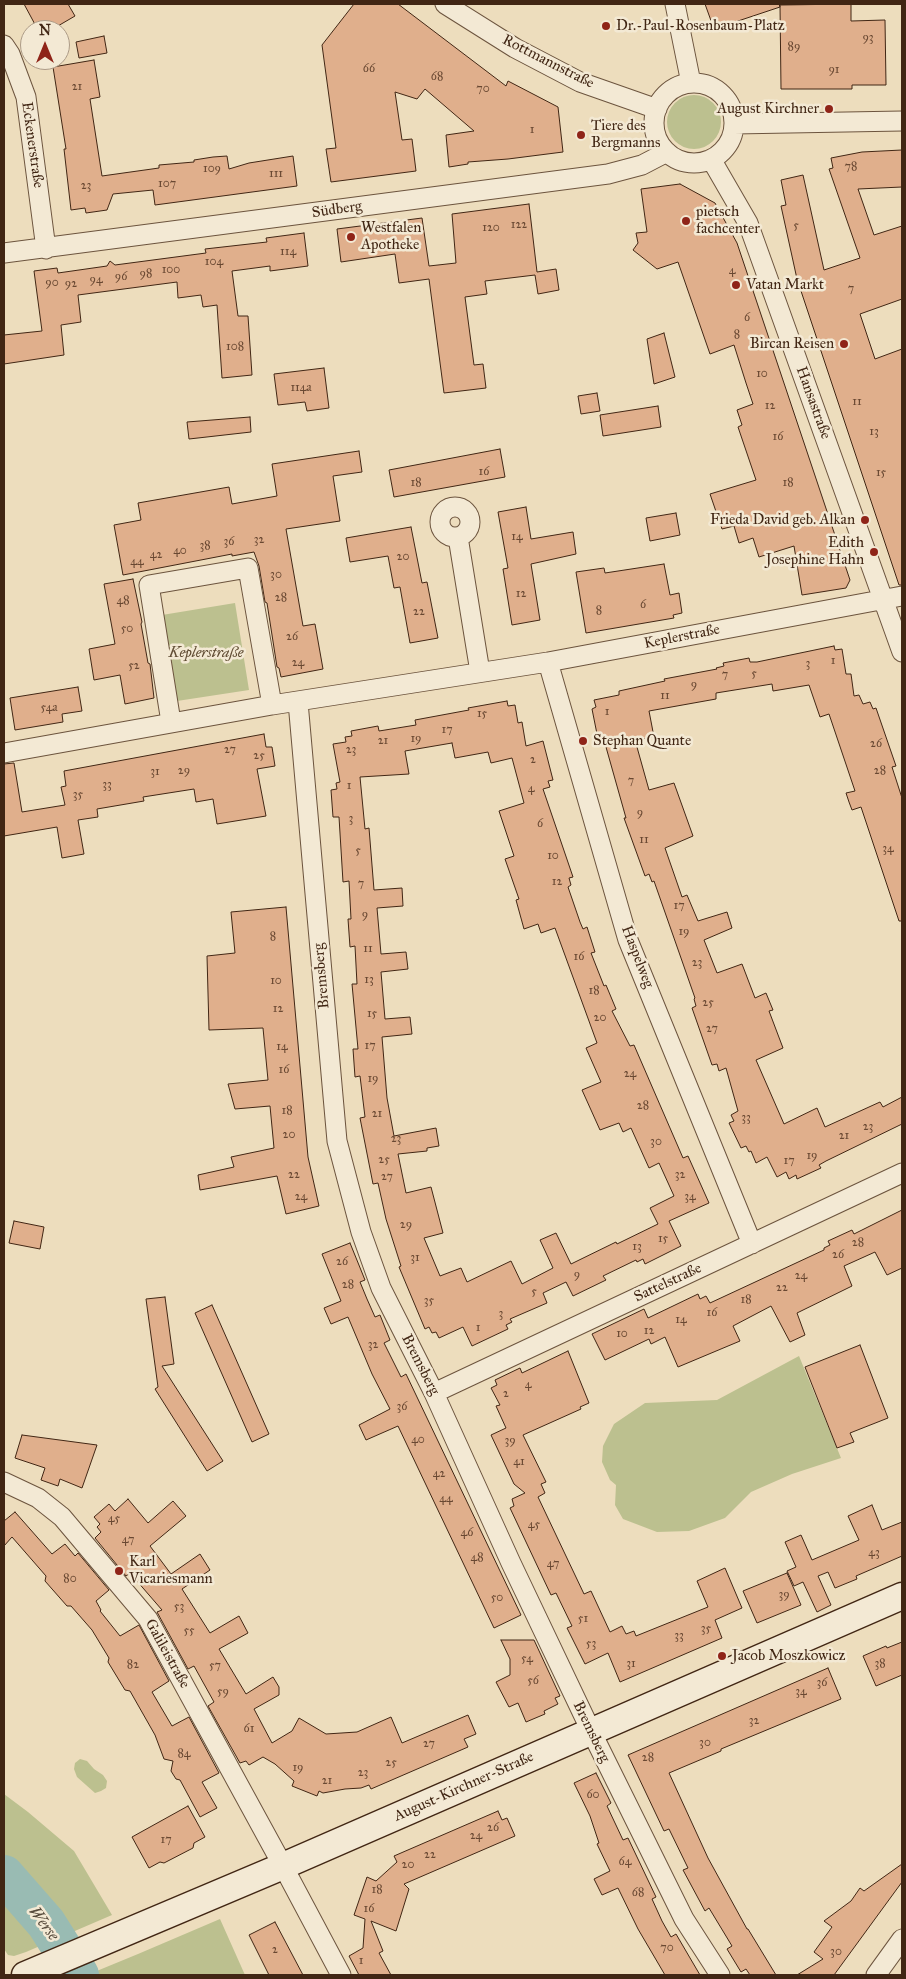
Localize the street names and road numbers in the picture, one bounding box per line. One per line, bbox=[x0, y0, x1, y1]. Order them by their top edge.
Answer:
street label: Rottmannstraße bbox=[499, 31, 597, 93]
street label: Eckenerstraße bbox=[17, 101, 47, 189]
street label: Südberg bbox=[311, 198, 363, 222]
street label: Hansastraße bbox=[792, 364, 834, 442]
street label: Keplerstraße bbox=[643, 621, 721, 653]
street label: Haspelweg bbox=[617, 923, 657, 991]
street label: Bremsberg bbox=[310, 942, 334, 1010]
street label: Sattelstraße bbox=[631, 1259, 705, 1307]
street label: Bremsberg bbox=[397, 1332, 443, 1398]
street label: Galileistraße bbox=[141, 1616, 193, 1692]
street label: Bremsberg bbox=[568, 1698, 614, 1766]
street label: August-Kirchner-Straße bbox=[391, 1748, 537, 1826]

